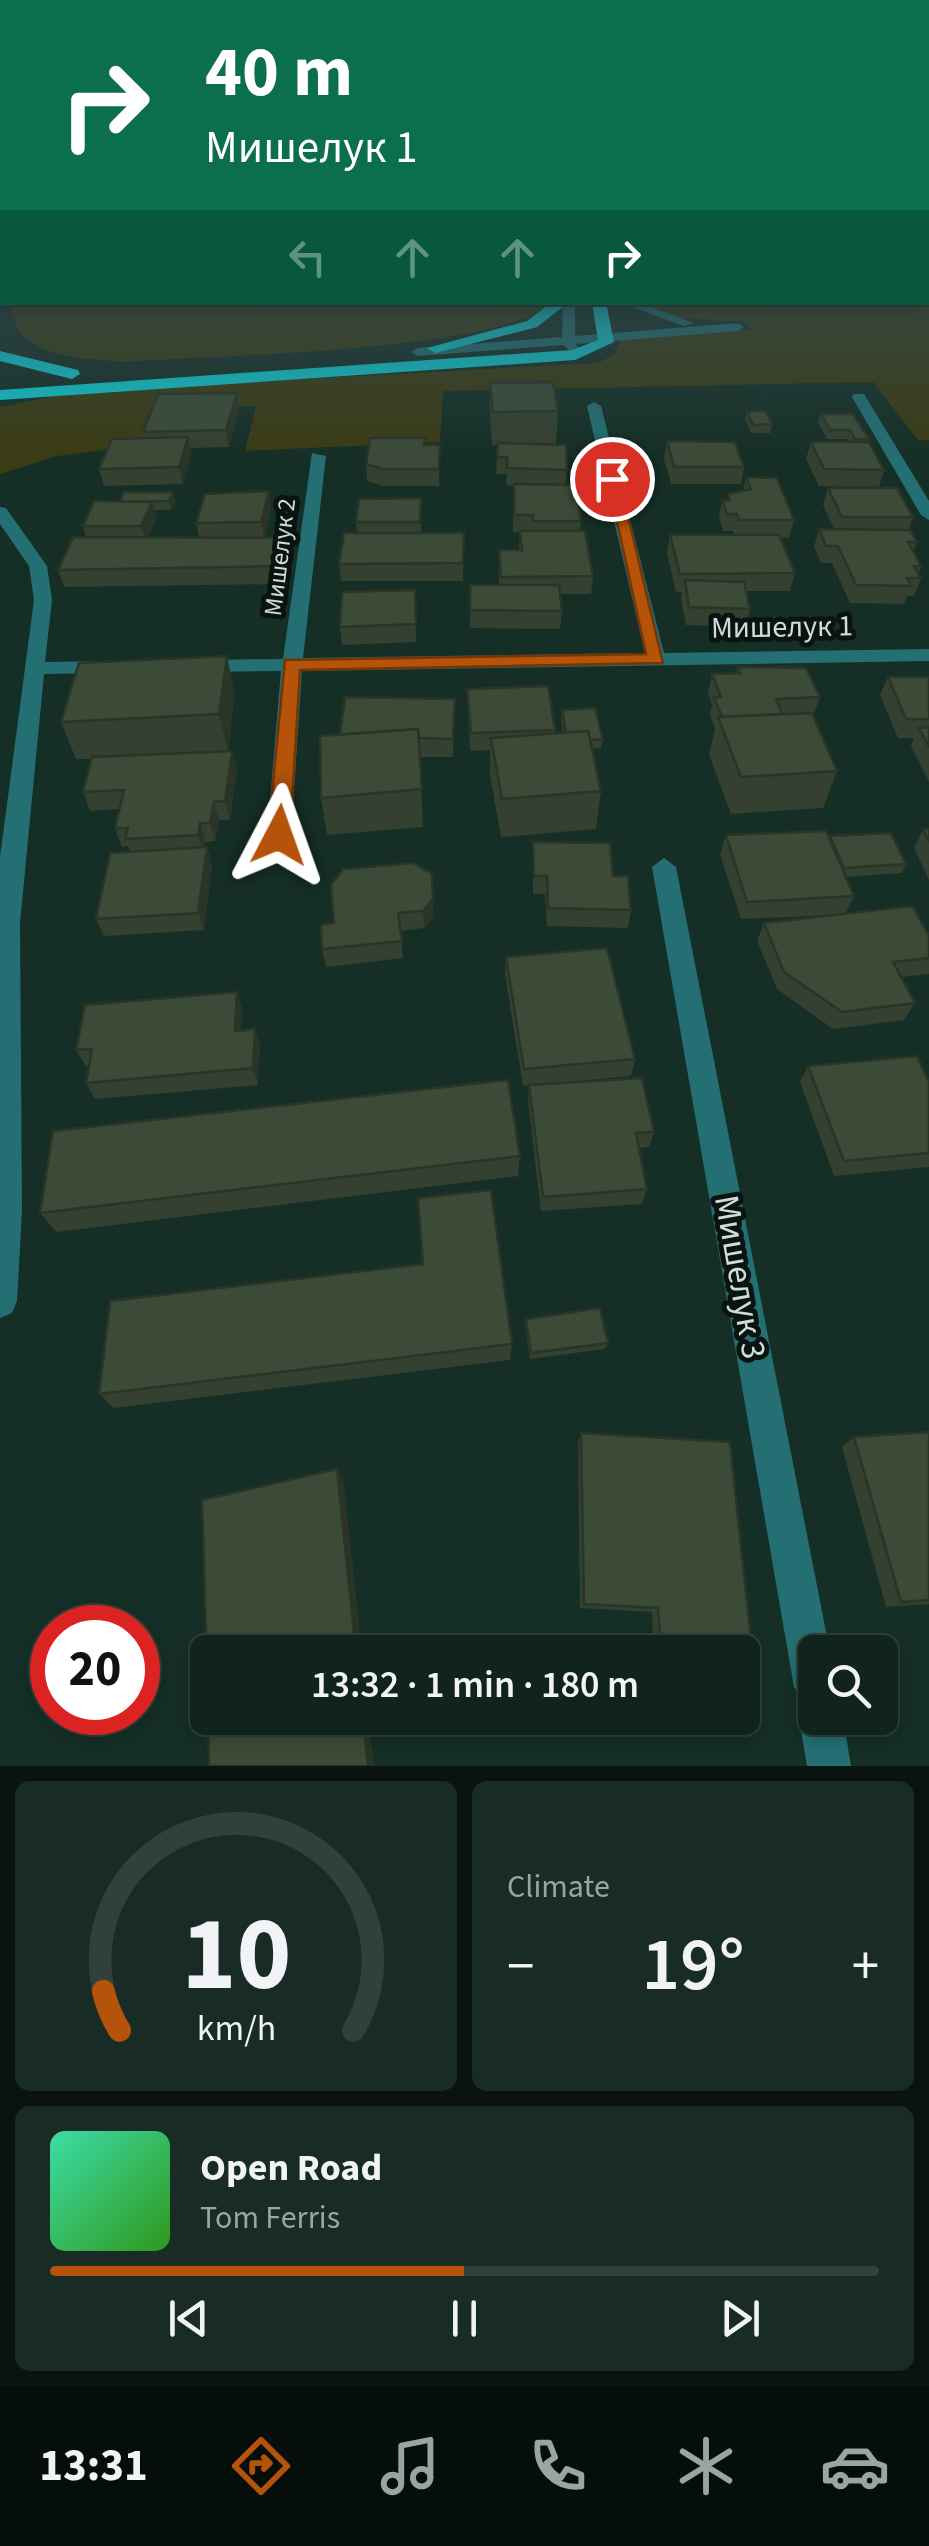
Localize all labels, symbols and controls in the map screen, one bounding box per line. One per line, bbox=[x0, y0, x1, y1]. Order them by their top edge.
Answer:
text: 40 m bbox=[205, 23, 353, 123]
icon: right bbox=[40, 40, 170, 170]
text: Мишелук 1 bbox=[205, 116, 418, 180]
icon: left bbox=[280, 230, 335, 285]
icon: ahead bbox=[385, 230, 440, 285]
icon: ahead bbox=[490, 230, 545, 285]
icon: right bbox=[595, 230, 650, 285]
pin bbox=[570, 437, 655, 522]
icon: arrive bbox=[585, 452, 640, 507]
street label: Мишелук 2 bbox=[255, 496, 305, 618]
street label: Мишелук 1 bbox=[711, 604, 853, 650]
position arrow bbox=[227, 783, 331, 887]
street label: Мишелук 3 bbox=[701, 1191, 779, 1363]
speed limit sign: 20 bbox=[30, 1605, 160, 1735]
map controls bbox=[798, 1635, 898, 1735]
button: search bbox=[798, 1635, 898, 1735]
text: 13:32 · 1 min · 180 m bbox=[311, 1658, 639, 1712]
text: Climate bbox=[507, 1864, 610, 1910]
text: 10 bbox=[181, 1882, 291, 2030]
text: 19° bbox=[641, 1912, 745, 2019]
text: − bbox=[507, 1928, 534, 2006]
text: + bbox=[852, 1928, 879, 2006]
text: km/h bbox=[196, 2003, 276, 2054]
text: Open Road bbox=[200, 2141, 382, 2195]
text: Tom Ferris bbox=[200, 2195, 340, 2241]
icon: previous bbox=[161, 2291, 216, 2346]
icon: pause bbox=[437, 2291, 492, 2346]
icon: next bbox=[713, 2291, 768, 2346]
icon: directions bbox=[226, 2431, 296, 2501]
icon: music bbox=[375, 2431, 445, 2501]
icon: phone bbox=[523, 2431, 593, 2501]
icon: climate bbox=[671, 2431, 741, 2501]
icon: car bbox=[820, 2431, 890, 2501]
text: 13:31 bbox=[39, 2434, 148, 2498]

